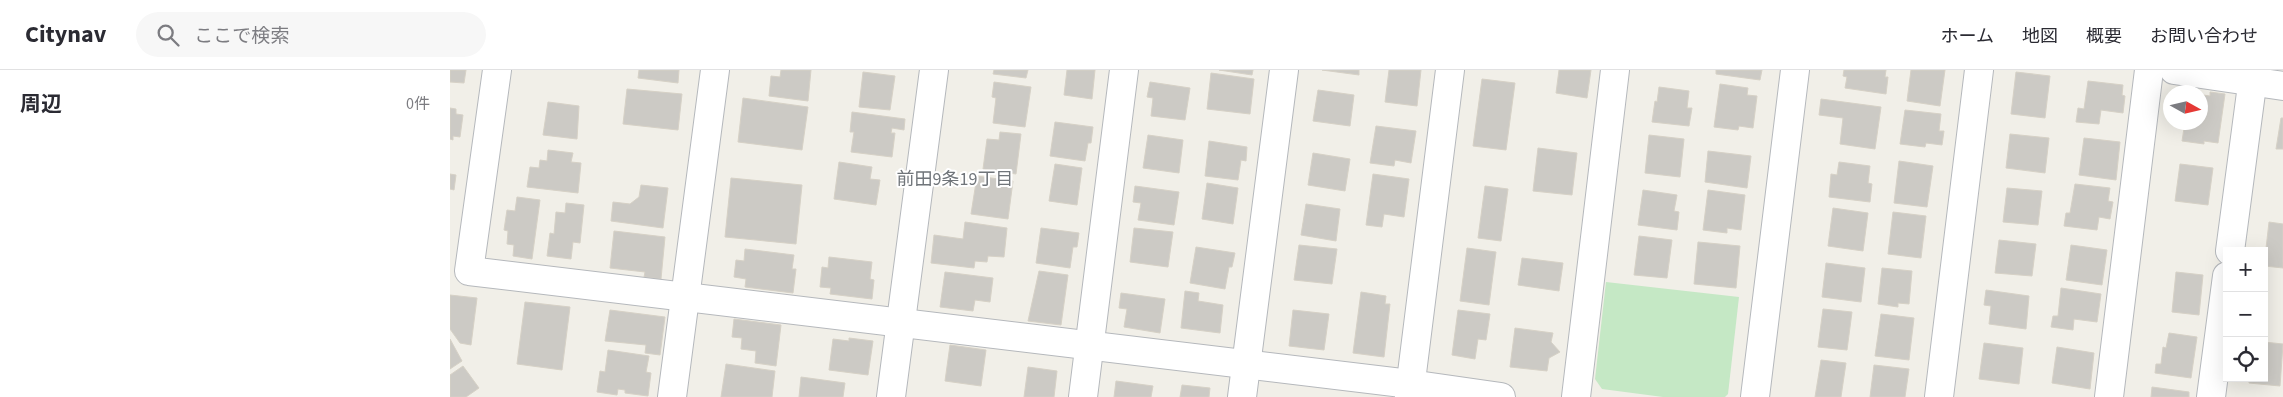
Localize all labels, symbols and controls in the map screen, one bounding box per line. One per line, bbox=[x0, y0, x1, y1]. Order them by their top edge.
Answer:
search box bbox=[136, 12, 486, 57]
text: Citynav bbox=[25, 17, 106, 52]
icon: search bbox=[154, 21, 182, 49]
text: ここで検索 bbox=[194, 23, 289, 50]
text: ホーム bbox=[1941, 24, 1994, 49]
text: 地図 bbox=[2022, 24, 2058, 49]
text: 概要 bbox=[2086, 24, 2122, 49]
text: お問い合わせ bbox=[2150, 24, 2258, 49]
north arrow bbox=[2163, 85, 2208, 130]
text: 周辺 bbox=[20, 89, 62, 119]
text: 0件 bbox=[406, 93, 430, 115]
district label: 前田9条19丁目 bbox=[897, 167, 1013, 192]
map controls bbox=[2223, 247, 2268, 382]
button: + bbox=[2223, 247, 2268, 292]
button: − bbox=[2223, 292, 2268, 337]
button: locate bbox=[2223, 337, 2268, 382]

